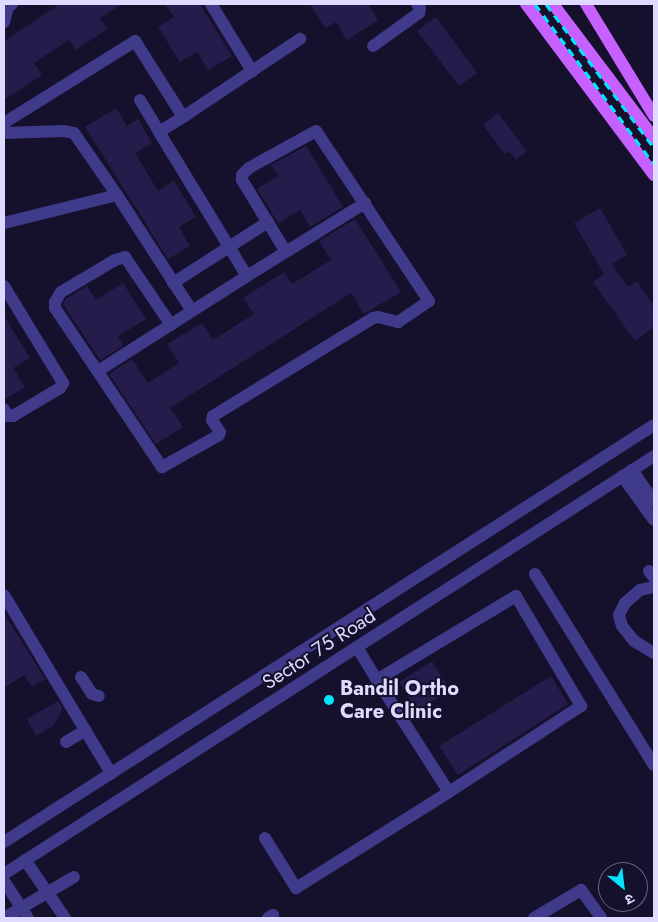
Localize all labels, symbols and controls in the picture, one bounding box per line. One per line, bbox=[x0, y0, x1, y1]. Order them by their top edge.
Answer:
street label: Sector 75 Road bbox=[258, 603, 380, 695]
place label: Bandil Ortho Care Clinic bbox=[340, 676, 459, 723]
marker: Bandil Ortho Care Clinic bbox=[322, 693, 336, 707]
north arrow bbox=[598, 862, 648, 912]
text: उ bbox=[621, 889, 638, 910]

